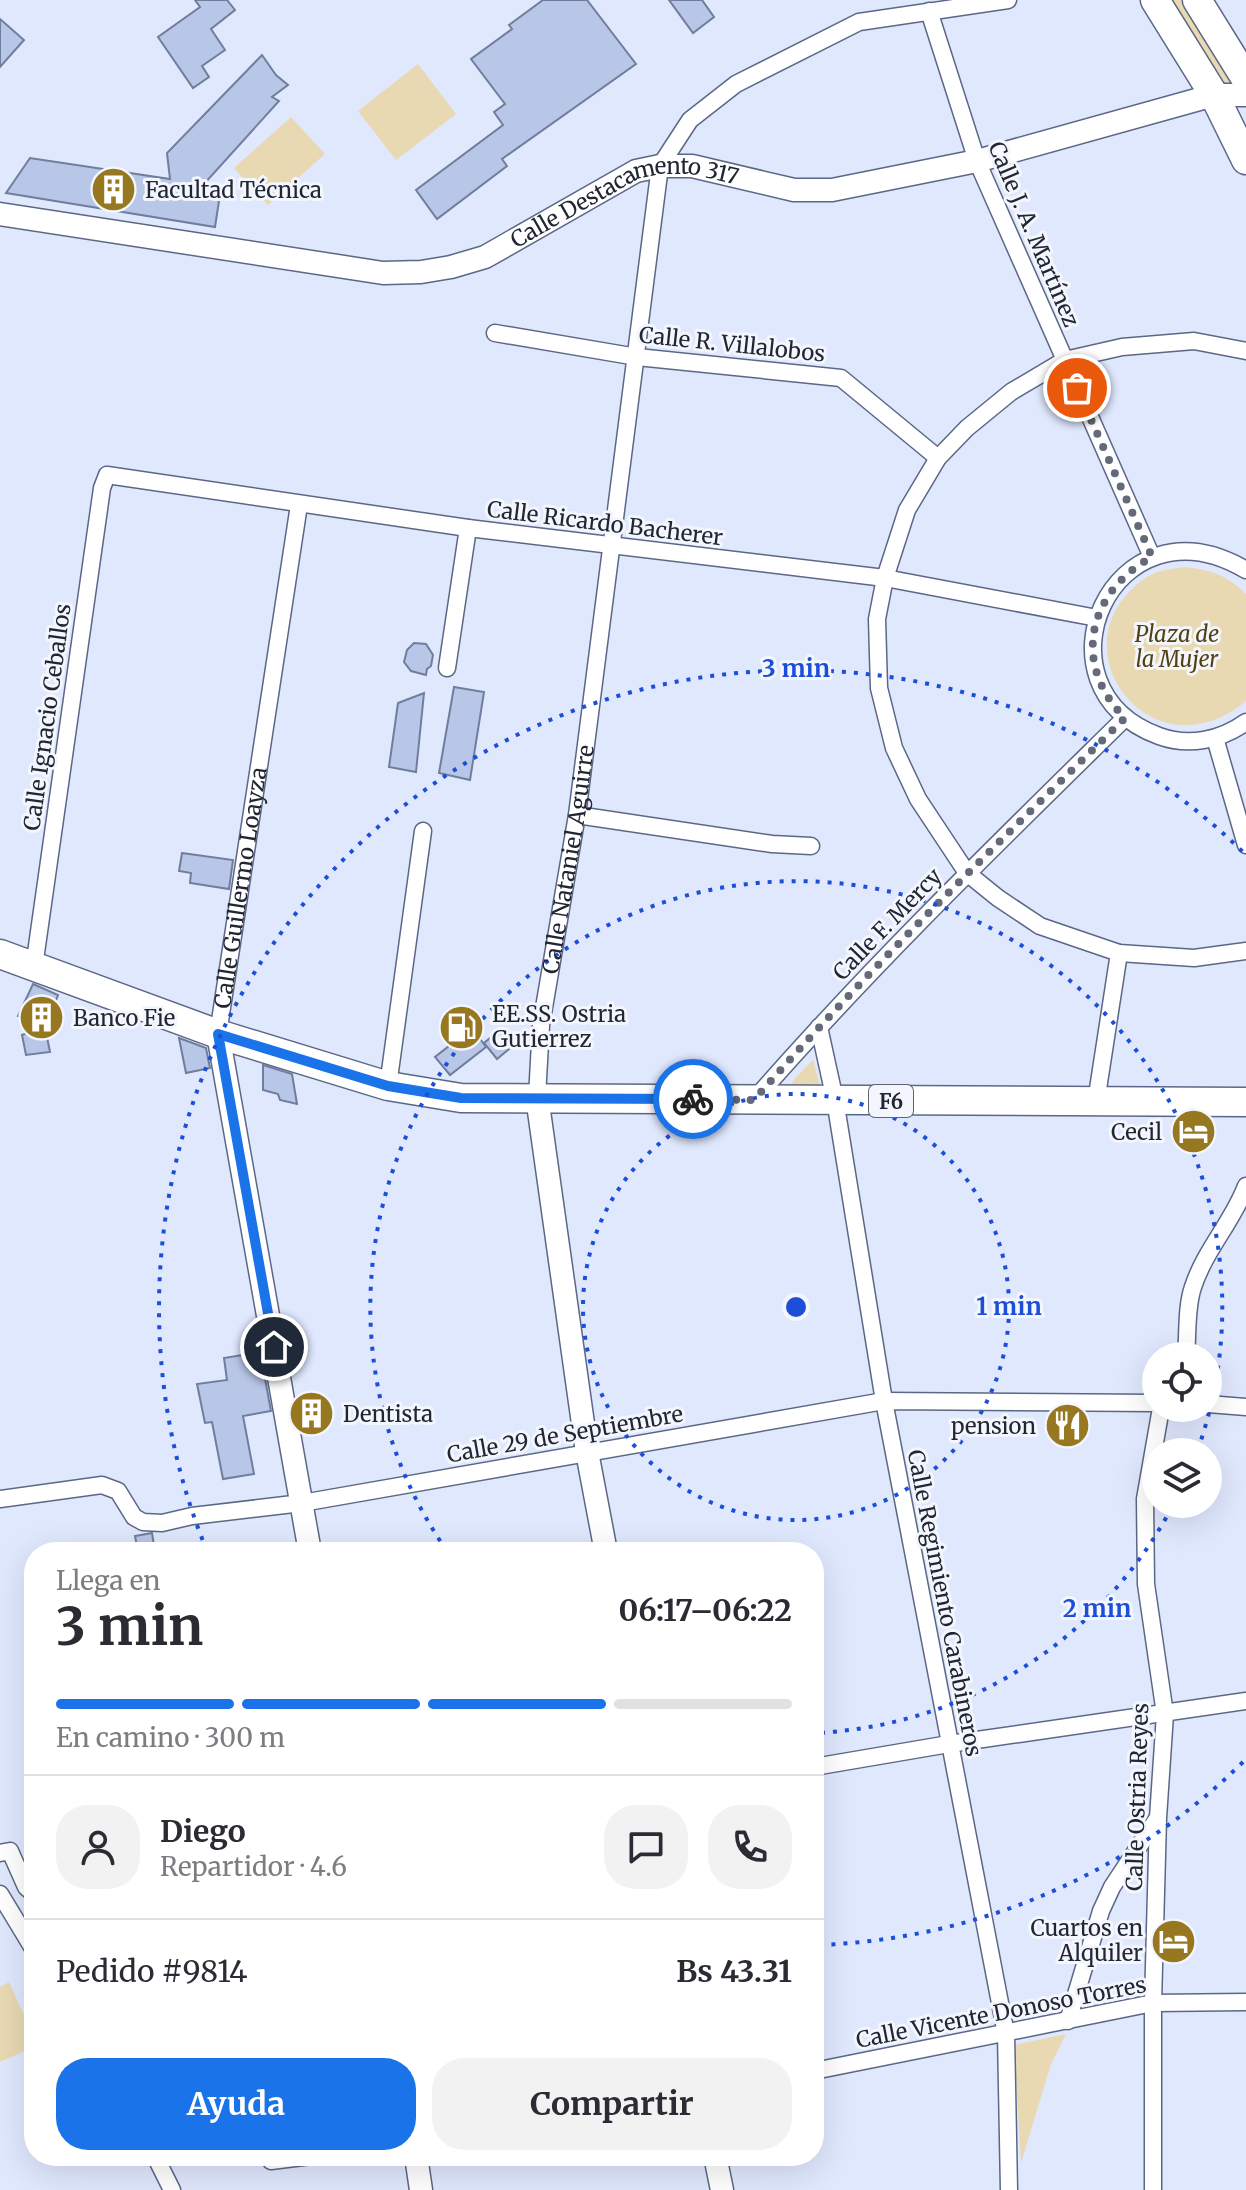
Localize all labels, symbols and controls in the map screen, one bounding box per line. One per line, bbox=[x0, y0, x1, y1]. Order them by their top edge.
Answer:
street label: Calle J. A. Martínez bbox=[982, 137, 1086, 331]
street label: Calle Destacamento 317 bbox=[505, 152, 741, 254]
building icon: Facultad Técnica bbox=[90, 166, 138, 214]
place label: Facultad Técnica bbox=[145, 176, 322, 204]
street label: Calle R. Villalobos bbox=[638, 320, 826, 368]
pin bbox=[1043, 354, 1111, 422]
icon: bag bbox=[1055, 366, 1099, 410]
street label: Calle Ricardo Bacherer bbox=[486, 495, 725, 551]
street label: Calle Ignacio Ceballos bbox=[17, 602, 77, 832]
park label: Plaza de la Mujer bbox=[1135, 620, 1219, 673]
text: 3 min bbox=[762, 653, 830, 684]
street label: Calle Nataniel Aguirre bbox=[536, 743, 600, 976]
street label: Calle Guillermo Loayza bbox=[208, 765, 273, 1010]
street label: Calle F. Mercy bbox=[827, 862, 948, 986]
building icon: Banco Fie bbox=[18, 994, 66, 1042]
place label: EE.SS. Ostria Gutierrez bbox=[492, 1000, 626, 1053]
fuel station icon: EE.SS. Ostria Gutierrez bbox=[437, 1003, 485, 1051]
place label: Banco Fie bbox=[73, 1004, 175, 1032]
courier bbox=[653, 1059, 733, 1139]
icon: bike bbox=[671, 1077, 715, 1121]
road number: F6 bbox=[869, 1085, 913, 1117]
hotel icon: Cecil bbox=[1169, 1108, 1217, 1156]
place label: Cecil bbox=[1111, 1118, 1162, 1146]
text: 1 min bbox=[976, 1291, 1042, 1322]
centre of rings bbox=[782, 1293, 810, 1321]
pin bbox=[240, 1313, 308, 1381]
icon: home bbox=[252, 1325, 296, 1369]
map controls bbox=[1142, 1342, 1222, 1518]
button: locate bbox=[1142, 1342, 1222, 1422]
building icon: Dentista bbox=[288, 1390, 336, 1438]
street label: Calle 29 de Septiembre bbox=[445, 1399, 685, 1469]
place label: Dentista bbox=[343, 1400, 433, 1428]
restaurant icon: pension bbox=[1043, 1402, 1091, 1450]
place label: pension bbox=[951, 1412, 1036, 1440]
button: layers bbox=[1142, 1438, 1222, 1518]
street label: Calle Regimiento Carabineros bbox=[902, 1447, 988, 1759]
text: Llega en bbox=[56, 1564, 160, 1597]
text: 06:17–06:22 bbox=[619, 1591, 792, 1629]
text: 2 min bbox=[1063, 1593, 1131, 1624]
text: 3 min bbox=[56, 1594, 203, 1659]
street label: Calle Ostria Reyes bbox=[1120, 1703, 1154, 1891]
text: En camino · 300 m bbox=[56, 1721, 285, 1754]
button: person bbox=[56, 1805, 140, 1889]
button: chat bbox=[604, 1805, 688, 1889]
button: phone bbox=[708, 1805, 792, 1889]
text: Diego bbox=[160, 1812, 246, 1850]
text: Repartidor · 4.6 bbox=[160, 1850, 347, 1883]
place label: Cuartos en Alquiler bbox=[1030, 1914, 1143, 1967]
hotel icon: Cuartos en Alquiler bbox=[1150, 1917, 1198, 1965]
text: Pedido #9814 bbox=[56, 1952, 248, 1990]
text: Bs 43.31 bbox=[676, 1952, 792, 1990]
street label: Calle Vicente Donoso Torres bbox=[854, 1970, 1148, 2054]
button: Ayuda bbox=[56, 2058, 416, 2150]
button: Compartir bbox=[432, 2058, 792, 2150]

